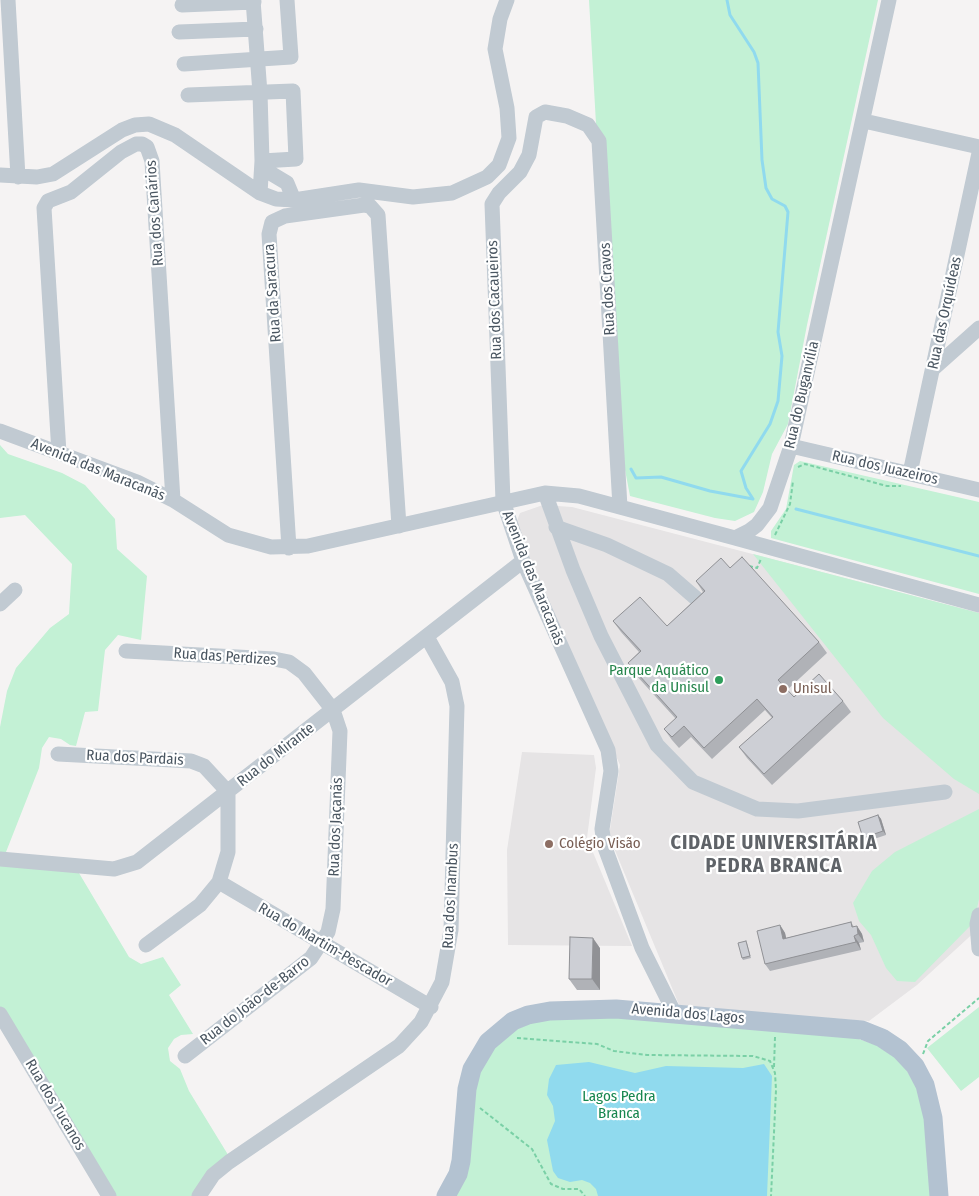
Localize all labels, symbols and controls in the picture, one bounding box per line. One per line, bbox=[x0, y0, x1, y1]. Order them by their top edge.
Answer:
street label: Rua dos Canários bbox=[142, 159, 168, 267]
street label: Rua dos Cacaueiros bbox=[484, 240, 506, 360]
street label: Rua dos Cravos bbox=[597, 242, 619, 336]
street label: Rua da Saracura bbox=[261, 243, 285, 343]
street label: Rua das Orquídeas bbox=[924, 255, 966, 371]
street label: Rua do Buganvília bbox=[781, 339, 823, 451]
street label: Avenida das Maracanãs bbox=[28, 435, 168, 505]
street label: Rua dos Juazeiros bbox=[830, 447, 940, 489]
street label: Avenida das Maracanãs bbox=[498, 508, 568, 648]
street label: Rua das Perdizes bbox=[173, 644, 277, 670]
place label: Parque Aquático da Unisul bbox=[609, 662, 709, 697]
marker: Parque Aquático da Unisul bbox=[713, 674, 725, 686]
place label: Unisul bbox=[793, 680, 832, 698]
marker: Unisul bbox=[777, 683, 789, 695]
street label: Rua do Mirante bbox=[234, 719, 318, 791]
street label: Rua dos Pardais bbox=[86, 746, 184, 770]
street label: Rua dos Jaçanãs bbox=[325, 777, 347, 877]
district label: CIDADE UNIVERSITÁRIA PEDRA BRANCA bbox=[668, 831, 880, 878]
place label: Colégio Visão bbox=[559, 835, 641, 853]
marker: Colégio Visão bbox=[543, 838, 555, 850]
street label: Rua dos Inambus bbox=[439, 843, 463, 949]
street label: Rua do Martim-Pescador bbox=[255, 899, 395, 991]
street label: Rua do João-de-Barro bbox=[197, 953, 313, 1049]
street label: Avenida dos Lagos bbox=[631, 1000, 745, 1028]
street label: Rua dos Tucanos bbox=[21, 1056, 89, 1154]
park label: Lagos Pedra Branca bbox=[582, 1088, 656, 1123]

